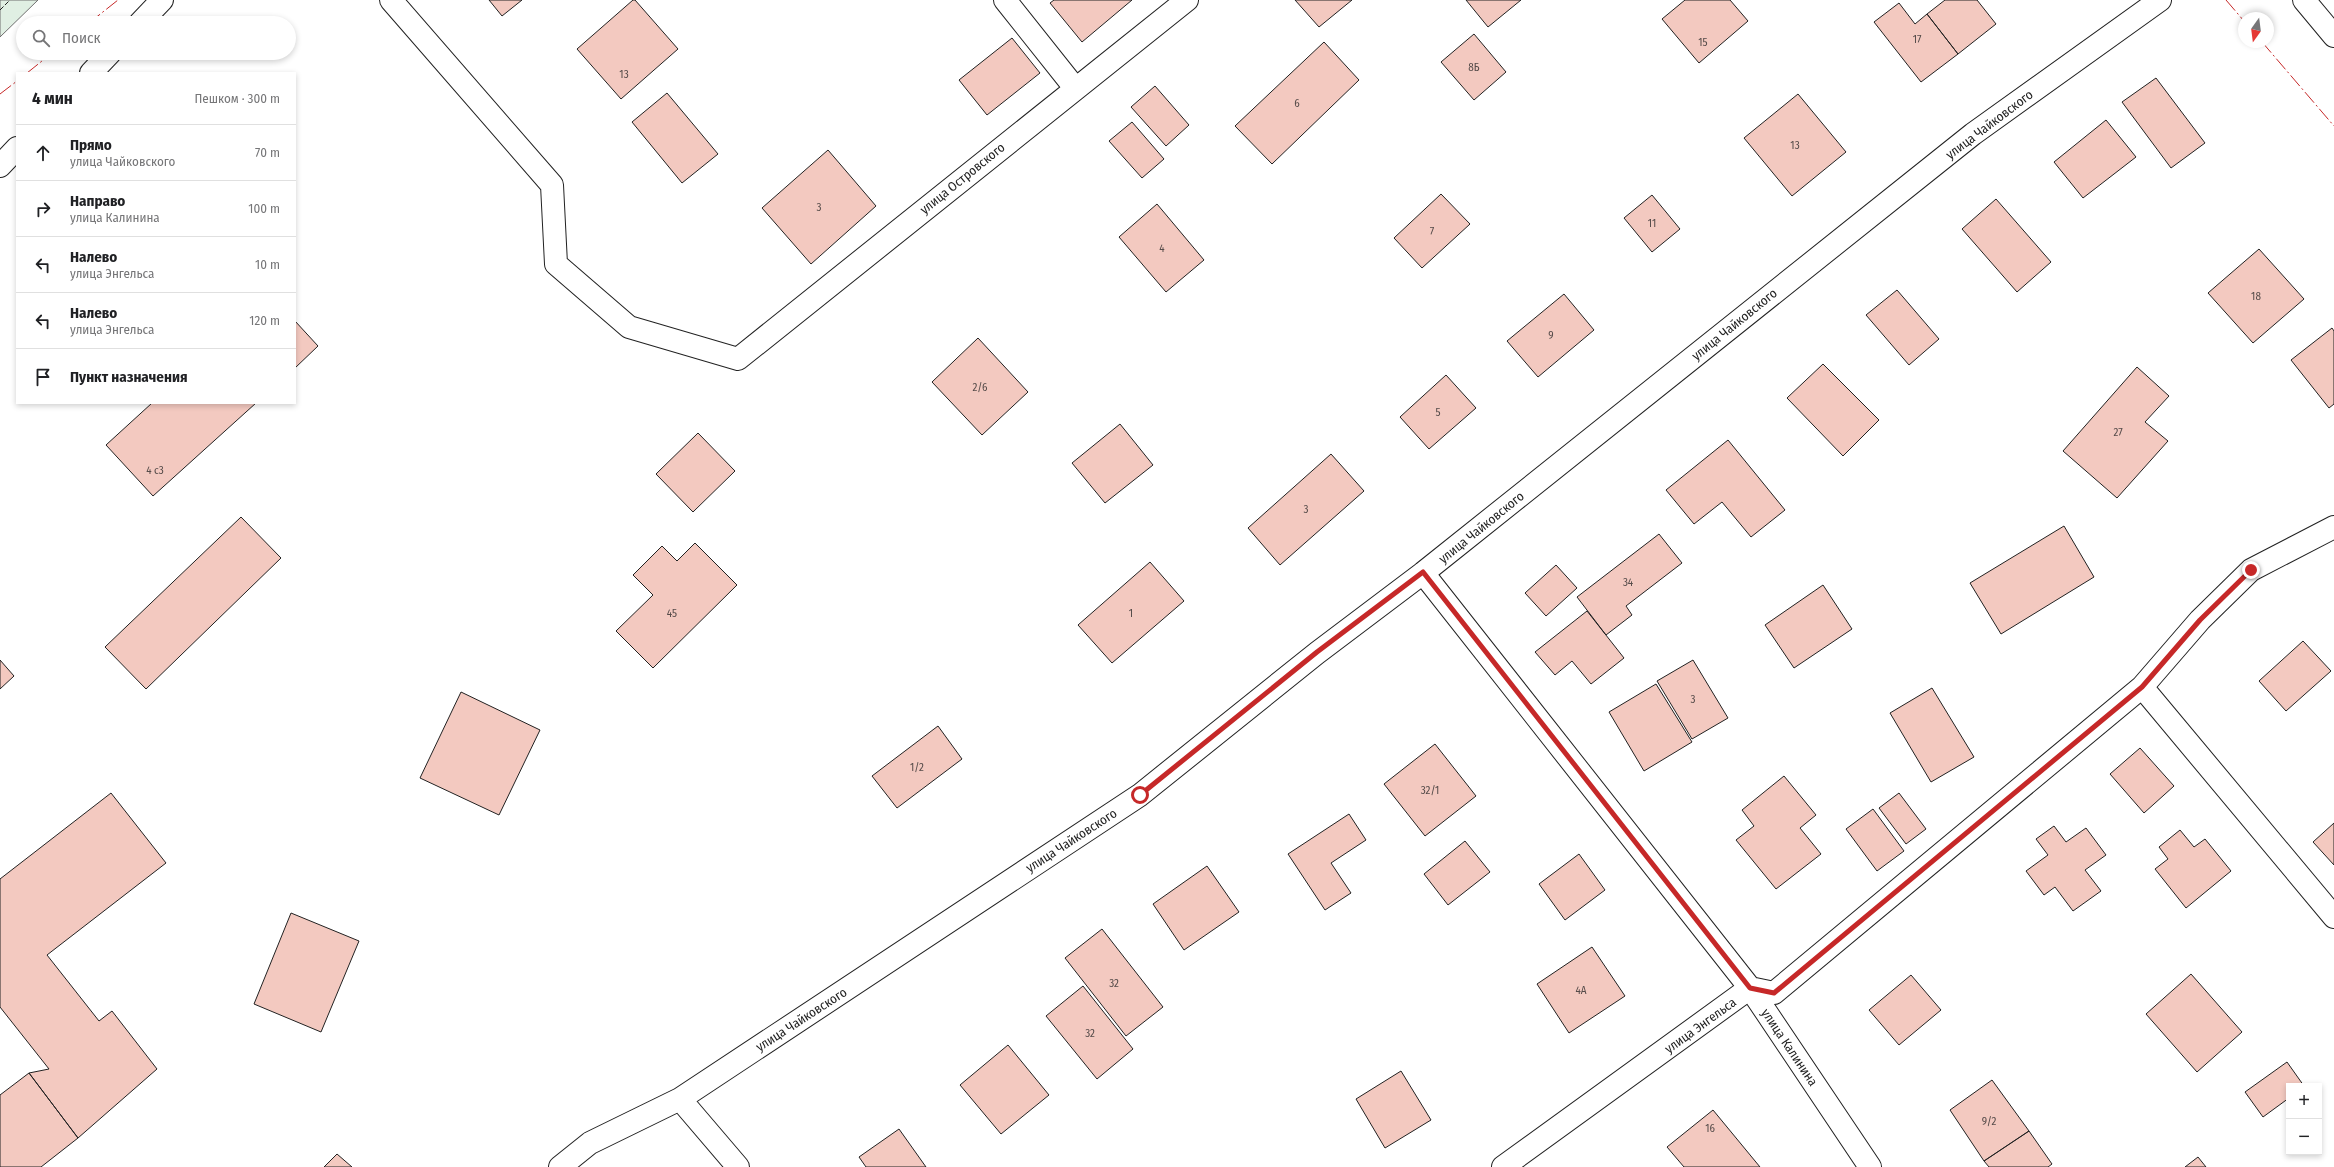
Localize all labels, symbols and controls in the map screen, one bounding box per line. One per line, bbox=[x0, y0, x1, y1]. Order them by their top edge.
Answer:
north arrow bbox=[2238, 12, 2274, 48]
search box bbox=[16, 16, 296, 60]
icon: search bbox=[30, 27, 52, 49]
text: Поиск bbox=[62, 29, 100, 47]
house number: 17 bbox=[1913, 33, 1922, 46]
house number: 15 bbox=[1698, 36, 1708, 49]
house number: 8Б bbox=[1468, 61, 1480, 74]
house number: 13 bbox=[619, 68, 629, 81]
street label: улица Чайковского bbox=[1943, 87, 2036, 162]
text: 4 мин bbox=[32, 88, 73, 109]
text: Пешком · 300 m bbox=[194, 91, 280, 106]
house number: 6 bbox=[1294, 97, 1300, 110]
text: Прямо bbox=[70, 136, 112, 154]
street label: улица Островского bbox=[917, 139, 1008, 217]
house number: 13 bbox=[1790, 139, 1800, 152]
icon: ahead bbox=[32, 142, 54, 164]
text: 70 m bbox=[255, 145, 280, 160]
text: улица Чайковского bbox=[70, 154, 175, 169]
text: Направо bbox=[70, 192, 125, 210]
icon: right bbox=[32, 198, 54, 220]
text: 100 m bbox=[248, 201, 280, 216]
house number: 3 bbox=[817, 201, 822, 214]
text: улица Калинина bbox=[70, 210, 160, 225]
house number: 11 bbox=[1648, 217, 1656, 230]
house number: 7 bbox=[1430, 225, 1435, 238]
house number: 4 bbox=[1159, 242, 1165, 255]
text: Налево bbox=[70, 248, 117, 266]
icon: left bbox=[32, 254, 54, 276]
text: 10 m bbox=[255, 257, 280, 272]
text: улица Энгельса bbox=[70, 266, 154, 281]
street label: улица Чайковского bbox=[1689, 285, 1780, 363]
house number: 18 bbox=[2251, 290, 2261, 303]
text: Налево bbox=[70, 304, 117, 322]
icon: left bbox=[32, 310, 54, 332]
text: 120 m bbox=[249, 313, 280, 328]
text: улица Энгельса bbox=[70, 322, 154, 337]
house number: 9 bbox=[1548, 329, 1554, 342]
icon: arrive bbox=[32, 366, 54, 388]
text: Пункт назначения bbox=[70, 368, 188, 386]
house number: 2/6 bbox=[972, 381, 988, 394]
house number: 5 bbox=[1435, 406, 1441, 419]
house number: 27 bbox=[2113, 426, 2123, 439]
house number: 4 с3 bbox=[146, 464, 164, 477]
street label: улица Чайковского bbox=[1436, 488, 1527, 566]
house number: 3 bbox=[1304, 503, 1309, 516]
route end bbox=[2242, 561, 2260, 579]
house number: 34 bbox=[1623, 576, 1634, 589]
house number: 45 bbox=[667, 607, 677, 620]
house number: 1 bbox=[1129, 607, 1133, 620]
house number: 3 bbox=[1691, 693, 1696, 706]
house number: 1/2 bbox=[910, 761, 924, 774]
house number: 32/1 bbox=[1421, 784, 1439, 797]
route start bbox=[1131, 786, 1149, 804]
street label: улица Чайковского bbox=[1023, 805, 1120, 875]
house number: 32 bbox=[1109, 977, 1119, 990]
street label: улица Чайковского bbox=[753, 984, 850, 1054]
house number: 4А bbox=[1575, 984, 1587, 997]
street label: улица Энгельса bbox=[1662, 995, 1739, 1056]
street label: улица Калинина bbox=[1758, 1006, 1821, 1089]
house number: 32 bbox=[1085, 1027, 1095, 1040]
map controls bbox=[2286, 1083, 2322, 1155]
button: + bbox=[2286, 1083, 2322, 1119]
house number: 9/2 bbox=[1982, 1115, 1996, 1128]
button: − bbox=[2286, 1119, 2322, 1155]
house number: 16 bbox=[1705, 1122, 1715, 1135]

